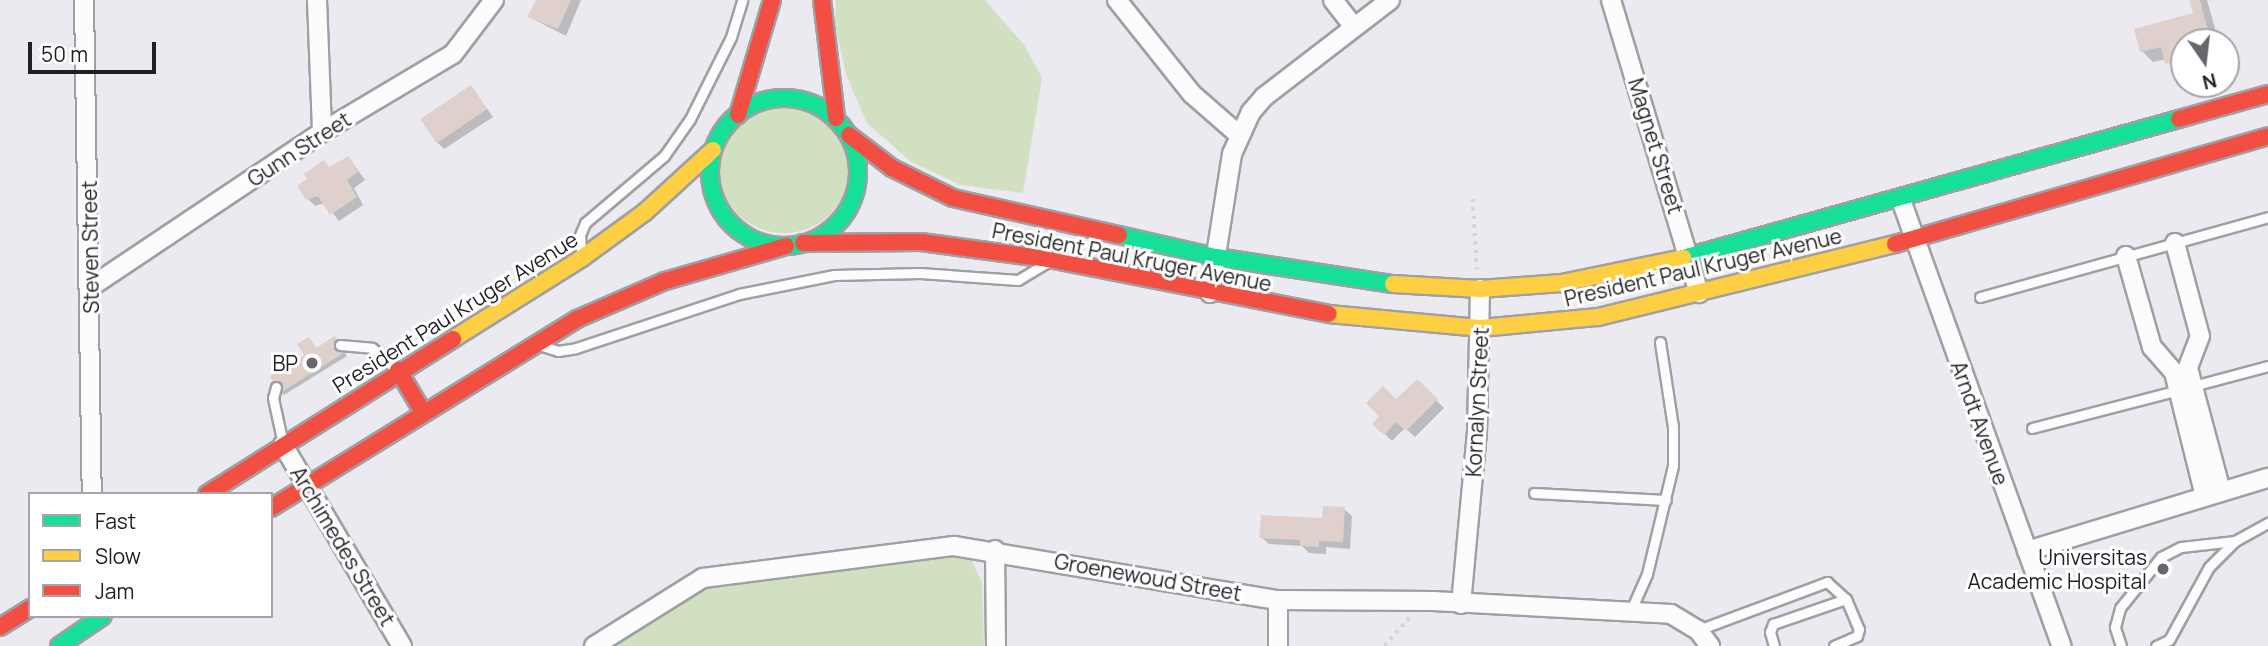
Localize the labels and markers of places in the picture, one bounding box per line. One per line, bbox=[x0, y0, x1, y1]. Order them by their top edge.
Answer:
place label: BP bbox=[272, 350, 298, 376]
marker: BP bbox=[304, 355, 320, 371]
place label: Universitas Academic Hospital bbox=[1968, 544, 2147, 594]
marker: Universitas Academic Hospital bbox=[2153, 559, 2173, 579]

